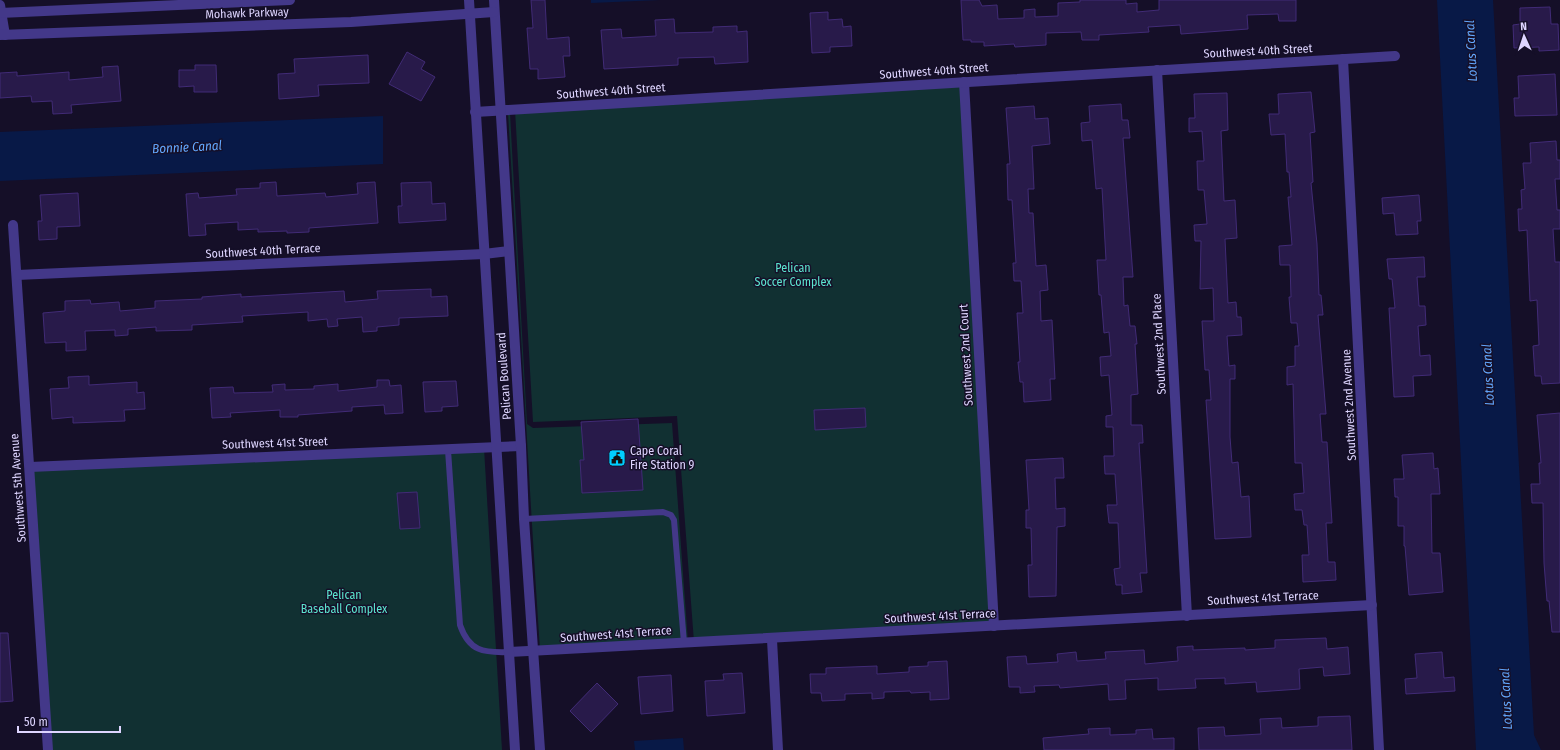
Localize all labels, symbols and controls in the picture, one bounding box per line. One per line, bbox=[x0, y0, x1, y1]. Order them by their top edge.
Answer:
street label: Mohawk Parkway bbox=[205, 5, 290, 21]
north arrow bbox=[1504, 16, 1544, 56]
water label: Lotus Canal bbox=[1462, 19, 1480, 82]
text: N bbox=[1520, 20, 1527, 33]
street label: Southwest 40th Street bbox=[1203, 41, 1313, 61]
street label: Southwest 40th Street bbox=[879, 60, 989, 82]
street label: Southwest 40th Street bbox=[556, 80, 666, 102]
water label: Bonnie Canal bbox=[152, 138, 223, 156]
street label: Southwest 40th Terrace bbox=[205, 241, 321, 261]
park label: Pelican Soccer Complex bbox=[755, 261, 832, 289]
street label: Southwest 2nd Place bbox=[1149, 293, 1169, 395]
street label: Southwest 2nd Court bbox=[956, 304, 976, 406]
street label: Pelican Boulevard bbox=[494, 332, 514, 420]
water label: Lotus Canal bbox=[1479, 343, 1497, 406]
street label: Southwest 2nd Avenue bbox=[1339, 349, 1359, 461]
street label: Southwest 5th Avenue bbox=[7, 433, 29, 543]
street label: Southwest 41st Street bbox=[222, 434, 328, 452]
place label: Cape Coral Fire Station 9 bbox=[630, 444, 695, 472]
public building icon: Cape Coral Fire Station 9 bbox=[607, 448, 627, 468]
park label: Pelican Baseball Complex bbox=[301, 588, 388, 616]
street label: Southwest 41st Terrace bbox=[1207, 588, 1319, 608]
street label: Southwest 41st Terrace bbox=[884, 606, 996, 626]
street label: Southwest 41st Terrace bbox=[560, 623, 672, 645]
water label: Lotus Canal bbox=[1497, 667, 1515, 730]
scale bar bbox=[18, 708, 120, 734]
text: 50 m bbox=[24, 715, 48, 729]

